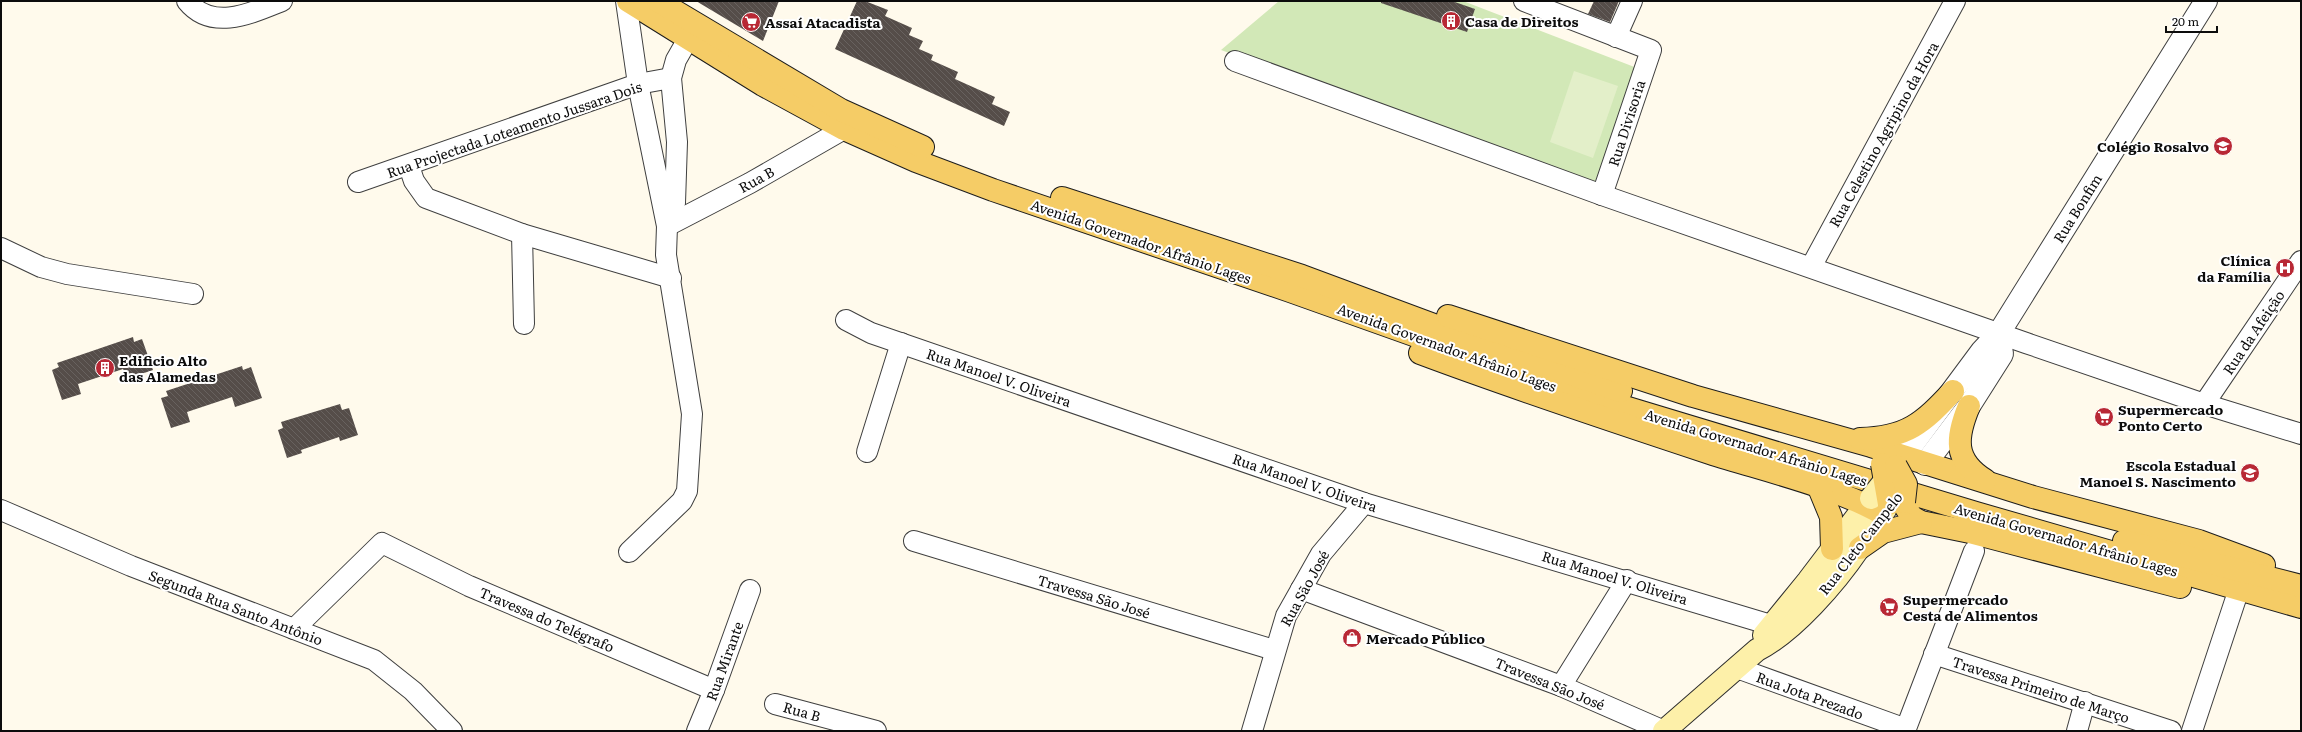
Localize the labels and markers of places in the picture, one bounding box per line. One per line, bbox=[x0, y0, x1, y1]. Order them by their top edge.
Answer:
building icon: Casa de Direitos bbox=[1440, 10, 1462, 32]
supermarket icon: Assaí Atacadista bbox=[740, 11, 762, 33]
place label: Casa de Direitos bbox=[1465, 11, 1578, 31]
place label: Assaí Atacadista bbox=[765, 12, 882, 32]
school or university icon: Colégio Rosalvo bbox=[2212, 135, 2234, 157]
place label: Colégio Rosalvo bbox=[2097, 136, 2209, 156]
place label: Clínica da Família bbox=[2197, 250, 2272, 286]
hospital icon: Clínica da Família bbox=[2274, 257, 2296, 279]
place label: Edificio Alto das Alamedas bbox=[119, 350, 216, 386]
building icon: Edificio Alto das Alamedas bbox=[94, 357, 116, 379]
place label: Supermercado Ponto Certo bbox=[2118, 399, 2223, 435]
supermarket icon: Supermercado Ponto Certo bbox=[2093, 406, 2115, 428]
place label: Escola Estadual Manoel S. Nascimento bbox=[2080, 455, 2236, 491]
school or university icon: Escola Estadual Manoel S. Nascimento bbox=[2239, 462, 2261, 484]
place label: Supermercado Cesta de Alimentos bbox=[1903, 589, 2038, 625]
supermarket icon: Supermercado Cesta de Alimentos bbox=[1878, 596, 1900, 618]
shop icon: Mercado Público bbox=[1341, 627, 1363, 649]
place label: Mercado Público bbox=[1366, 628, 1485, 648]

